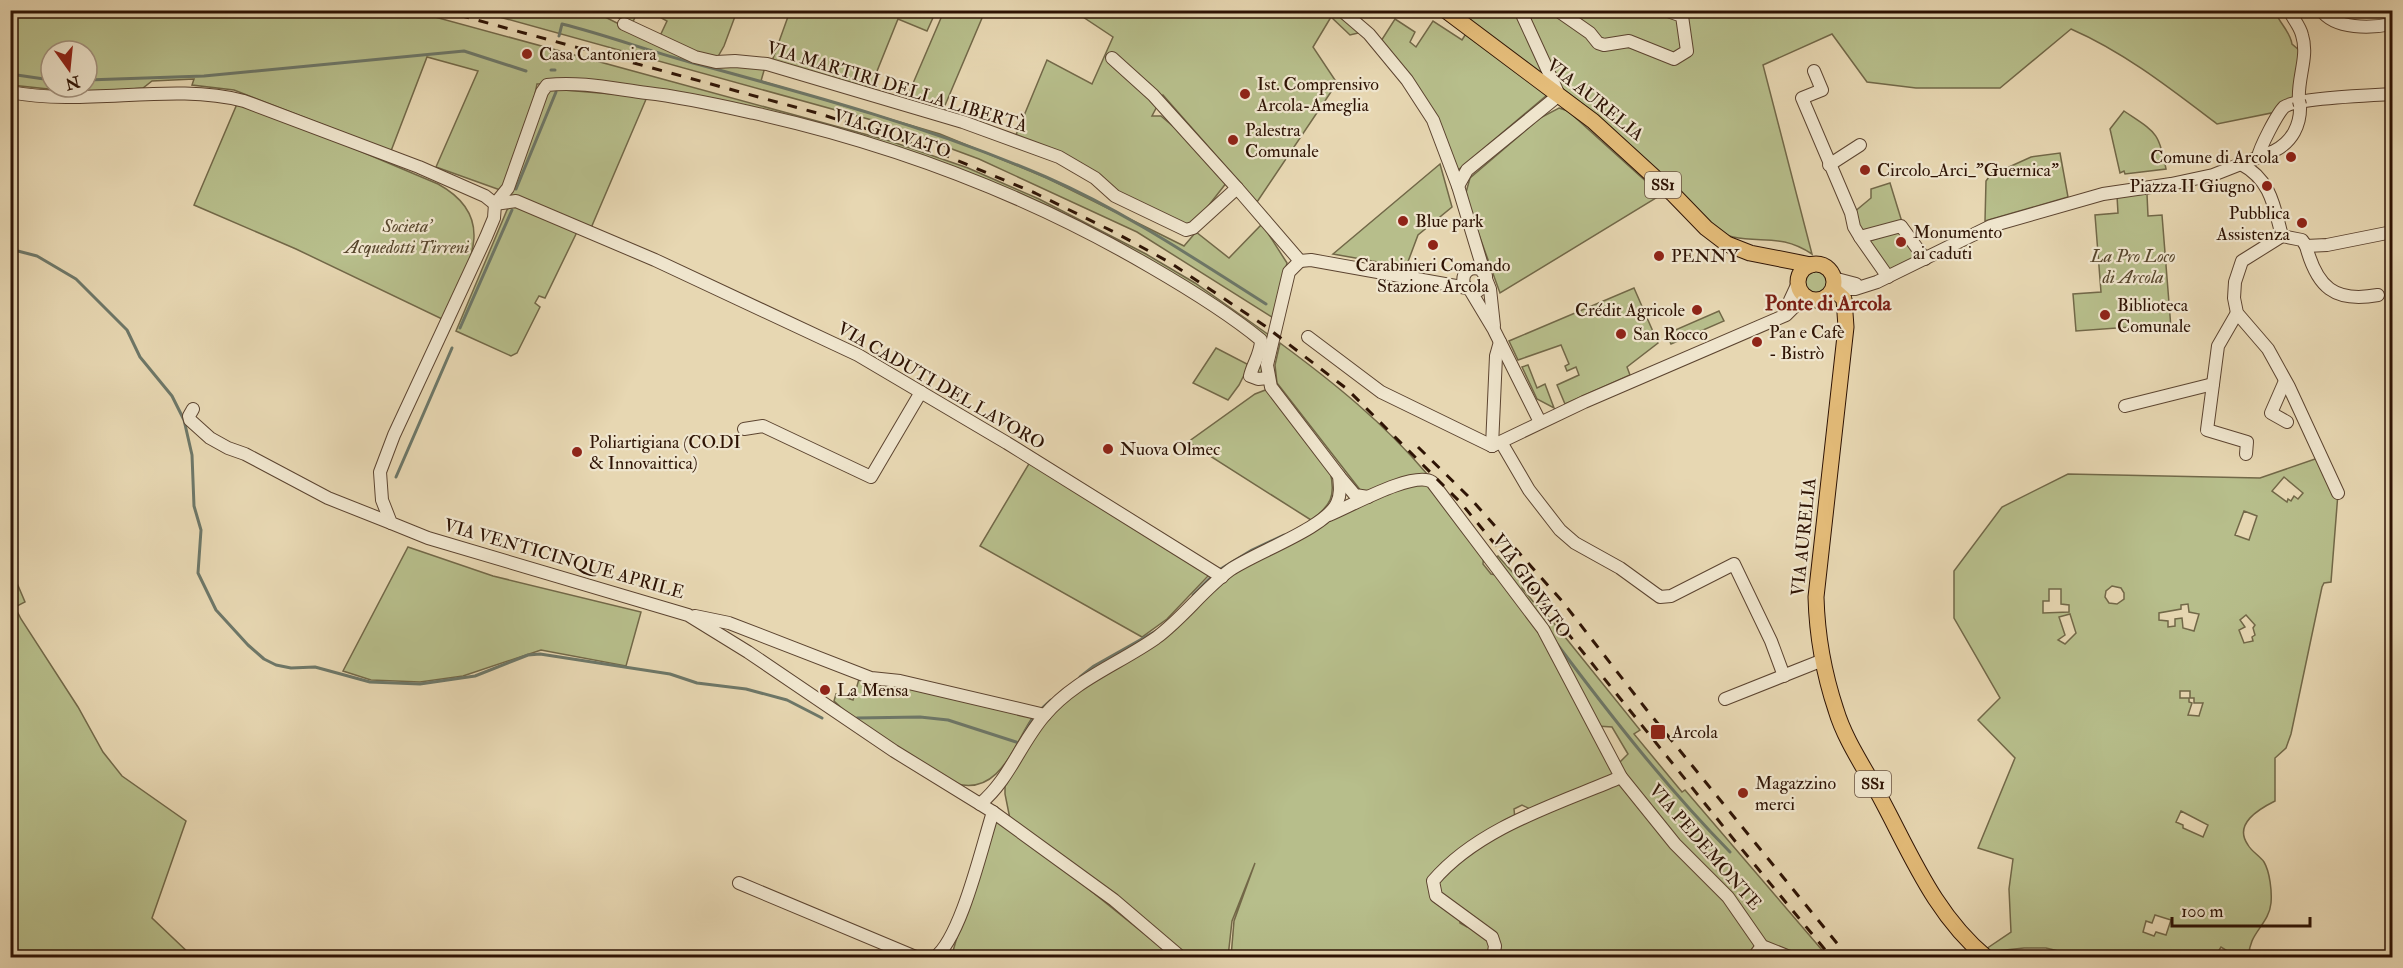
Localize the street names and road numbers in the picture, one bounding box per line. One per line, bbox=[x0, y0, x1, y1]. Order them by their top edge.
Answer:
street label: VIA MARTIRI DELLA LIBERTÀ bbox=[764, 36, 1031, 138]
street label: VIA AURELIA bbox=[1542, 54, 1649, 147]
street label: VIA GIOVATO bbox=[830, 104, 954, 164]
road number: SS1 bbox=[1645, 172, 1681, 198]
street label: VIA CADUTI DEL LAVORO bbox=[833, 317, 1049, 455]
street label: VIA AURELIA bbox=[1786, 476, 1822, 597]
street label: VIA VENTICINQUE APRILE bbox=[441, 514, 687, 604]
street label: VIA GIOVATO bbox=[1487, 529, 1575, 643]
road number: SS1 bbox=[1855, 771, 1891, 797]
street label: VIA PEDEMONTE bbox=[1644, 779, 1766, 915]

